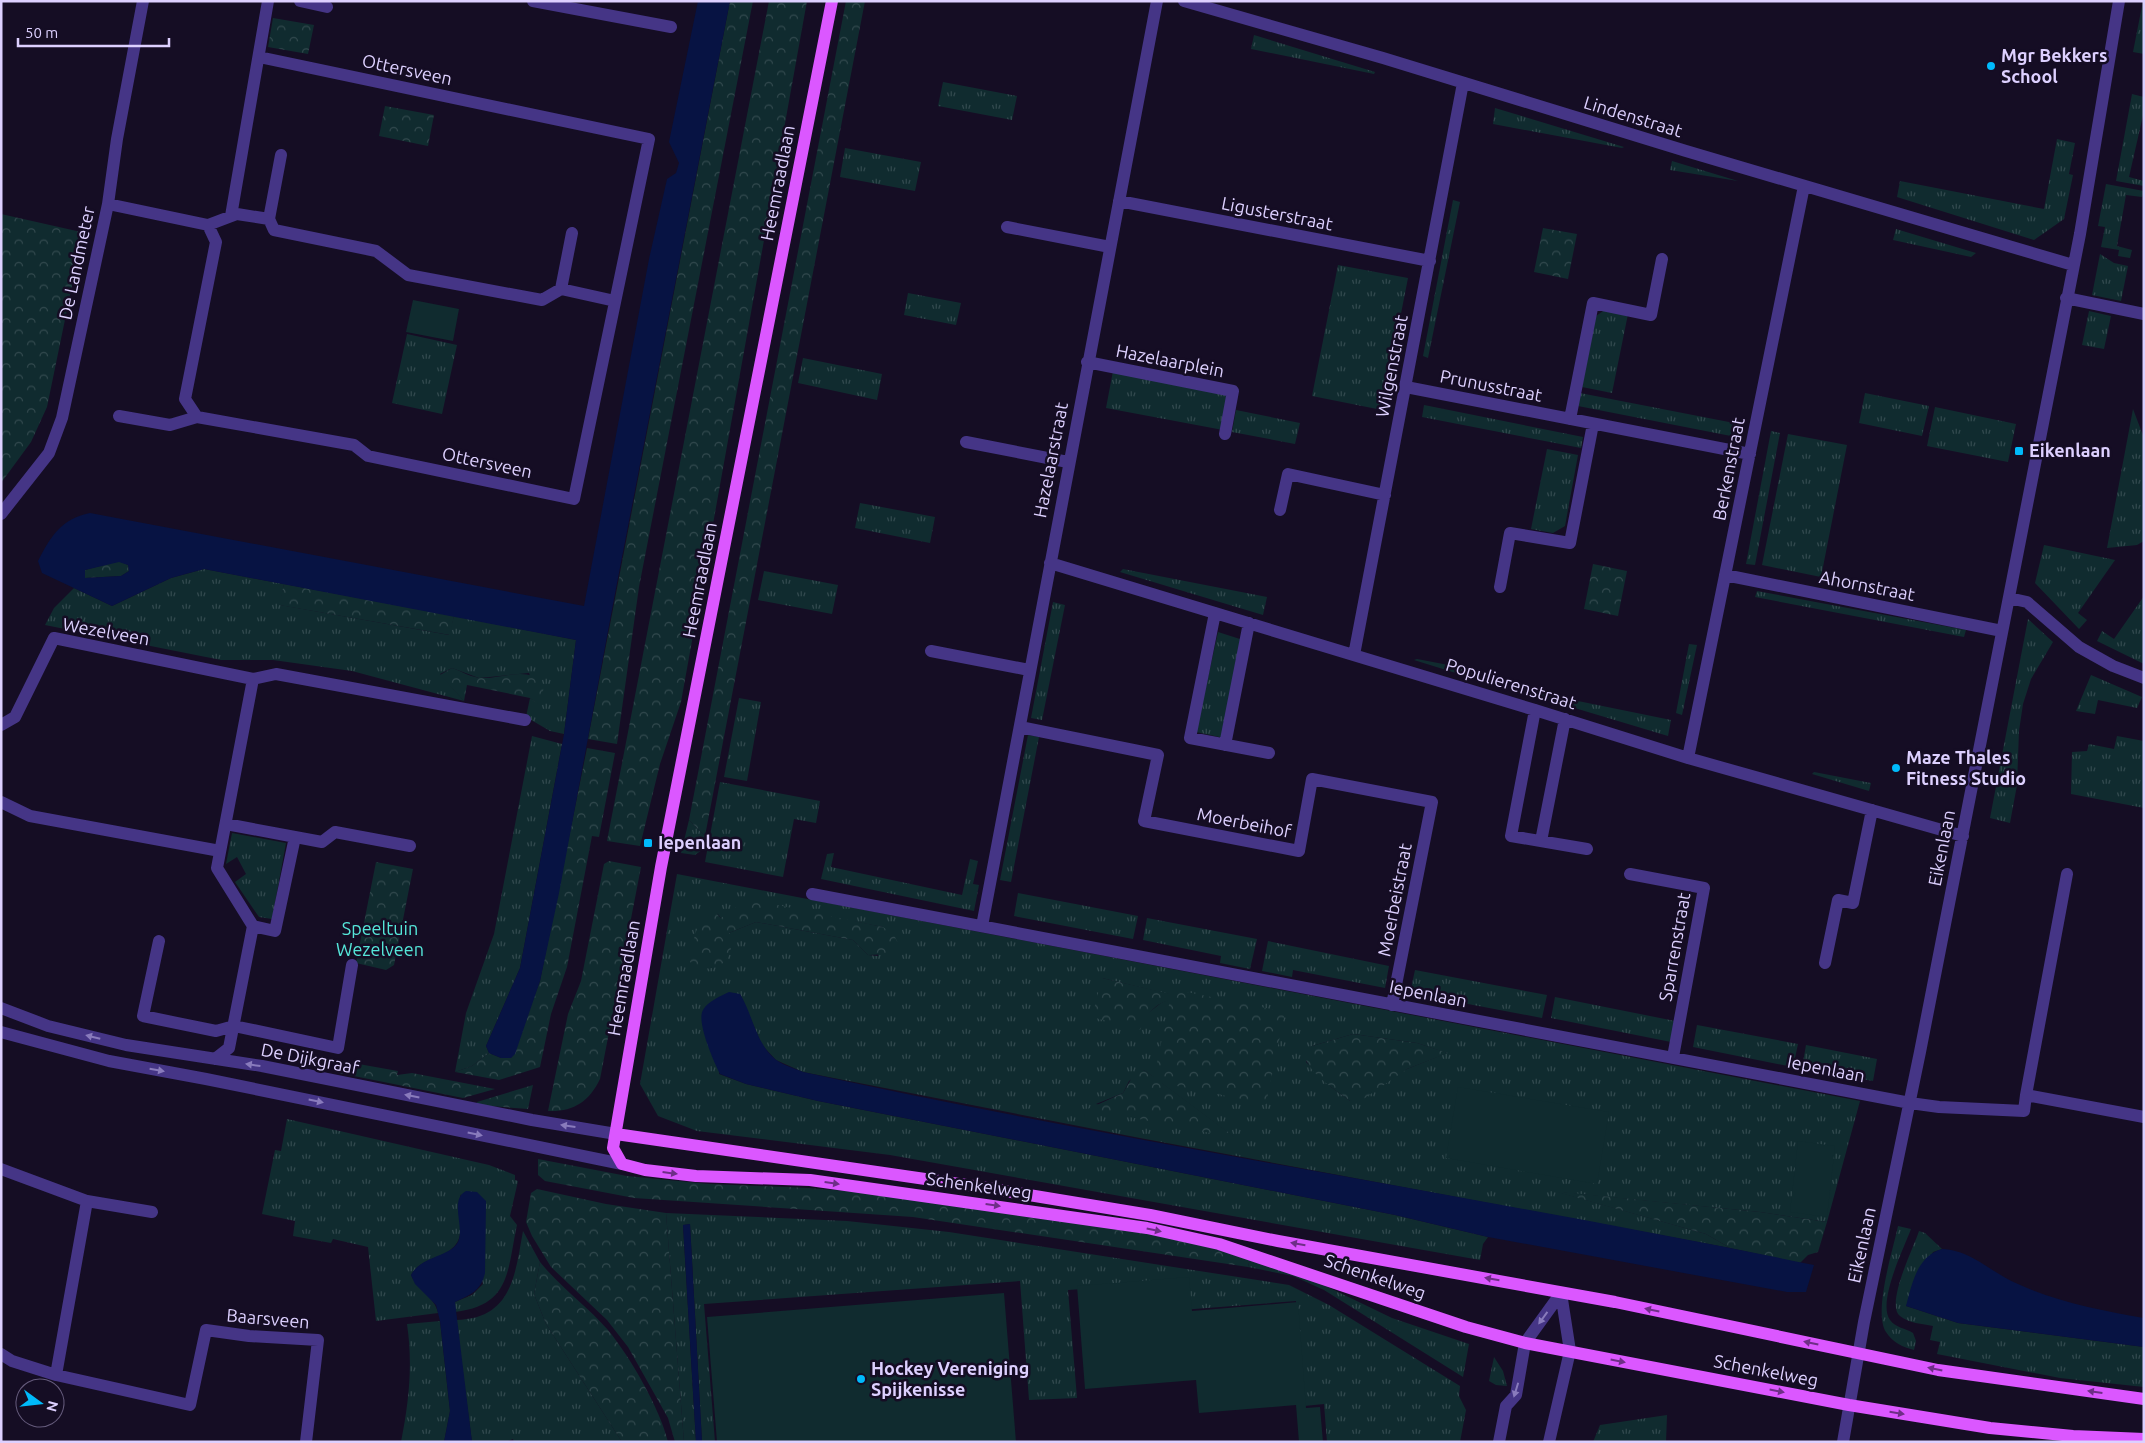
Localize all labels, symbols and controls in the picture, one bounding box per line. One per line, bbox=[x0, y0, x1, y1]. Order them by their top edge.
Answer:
scale bar bbox=[18, 15, 169, 47]
text: 50 m bbox=[25, 24, 58, 41]
place label: Mgr Bekkers School bbox=[2001, 45, 2107, 86]
street label: Ottersveen bbox=[360, 50, 454, 88]
marker: Mgr Bekkers School bbox=[1985, 60, 1997, 72]
street label: Lindenstraat bbox=[1582, 92, 1685, 140]
street label: Heemraadlaan bbox=[756, 123, 798, 242]
street label: Ligusterstraat bbox=[1220, 192, 1335, 234]
street label: De Landmeter bbox=[54, 204, 98, 321]
street label: Wilgenstraat bbox=[1371, 313, 1411, 419]
street label: Hazelaarplein bbox=[1114, 340, 1226, 380]
street label: Prunusstraat bbox=[1438, 365, 1544, 405]
street label: Hazelaarstraat bbox=[1029, 400, 1071, 519]
street label: Berkenstraat bbox=[1708, 416, 1748, 522]
place label: Eikenlaan bbox=[2029, 440, 2111, 460]
street label: Ottersveen bbox=[440, 443, 534, 481]
marker: Eikenlaan bbox=[2013, 445, 2025, 457]
street label: Heemraadlaan bbox=[678, 520, 720, 639]
street label: Ahornstraat bbox=[1818, 566, 1917, 604]
street label: Wezelveen bbox=[61, 614, 151, 649]
street label: Populierenstraat bbox=[1444, 654, 1579, 712]
place label: Maze Thales Fitness Studio bbox=[1906, 747, 2026, 788]
marker: Maze Thales Fitness Studio bbox=[1890, 762, 1902, 774]
street label: Moerbeihof bbox=[1195, 803, 1293, 841]
street label: Eikenlaan bbox=[1924, 808, 1958, 888]
place label: Iepenlaan bbox=[658, 832, 741, 852]
marker: Iepenlaan bbox=[642, 837, 654, 849]
street label: Moerbeistraat bbox=[1373, 841, 1415, 958]
street label: Sparrenstraat bbox=[1655, 891, 1693, 1003]
park label: Speeltuin Wezelveen bbox=[336, 918, 424, 959]
street label: Heemraadlaan bbox=[603, 918, 643, 1037]
street label: Iepenlaan bbox=[1388, 976, 1469, 1010]
one-way arrow bbox=[85, 1033, 100, 1041]
street label: De Dijkgraaf bbox=[259, 1039, 361, 1077]
street label: Iepenlaan bbox=[1786, 1051, 1867, 1085]
one-way arrow bbox=[244, 1061, 260, 1069]
one-way arrow bbox=[149, 1066, 165, 1074]
one-way arrow bbox=[404, 1092, 420, 1100]
one-way arrow bbox=[309, 1097, 324, 1105]
one-way arrow bbox=[559, 1122, 575, 1130]
one-way arrow bbox=[468, 1130, 483, 1138]
street label: Schenkelweg bbox=[925, 1168, 1033, 1202]
one-way arrow bbox=[663, 1169, 679, 1177]
one-way arrow bbox=[825, 1179, 841, 1187]
one-way arrow bbox=[986, 1202, 1002, 1210]
street label: Eikenlaan bbox=[1843, 1205, 1879, 1285]
one-way arrow bbox=[1146, 1226, 1162, 1234]
one-way arrow bbox=[1289, 1240, 1305, 1248]
street label: Schenkelweg bbox=[1322, 1249, 1429, 1303]
one-way arrow bbox=[1484, 1274, 1500, 1282]
street label: Baarsveen bbox=[226, 1304, 311, 1332]
one-way arrow bbox=[1643, 1305, 1659, 1313]
one-way arrow bbox=[1538, 1311, 1548, 1325]
one-way arrow bbox=[1802, 1338, 1818, 1346]
street label: Schenkelweg bbox=[1712, 1350, 1820, 1390]
one-way arrow bbox=[1610, 1357, 1626, 1365]
place label: Hockey Vereniging Spijkenisse bbox=[871, 1358, 1029, 1399]
one-way arrow bbox=[1927, 1365, 1942, 1373]
marker: Hockey Vereniging Spijkenisse bbox=[855, 1373, 867, 1385]
north arrow bbox=[15, 1378, 65, 1428]
one-way arrow bbox=[1512, 1383, 1520, 1398]
one-way arrow bbox=[1770, 1388, 1786, 1396]
one-way arrow bbox=[2087, 1388, 2103, 1396]
text: N bbox=[43, 1399, 62, 1413]
one-way arrow bbox=[1889, 1409, 1905, 1417]

